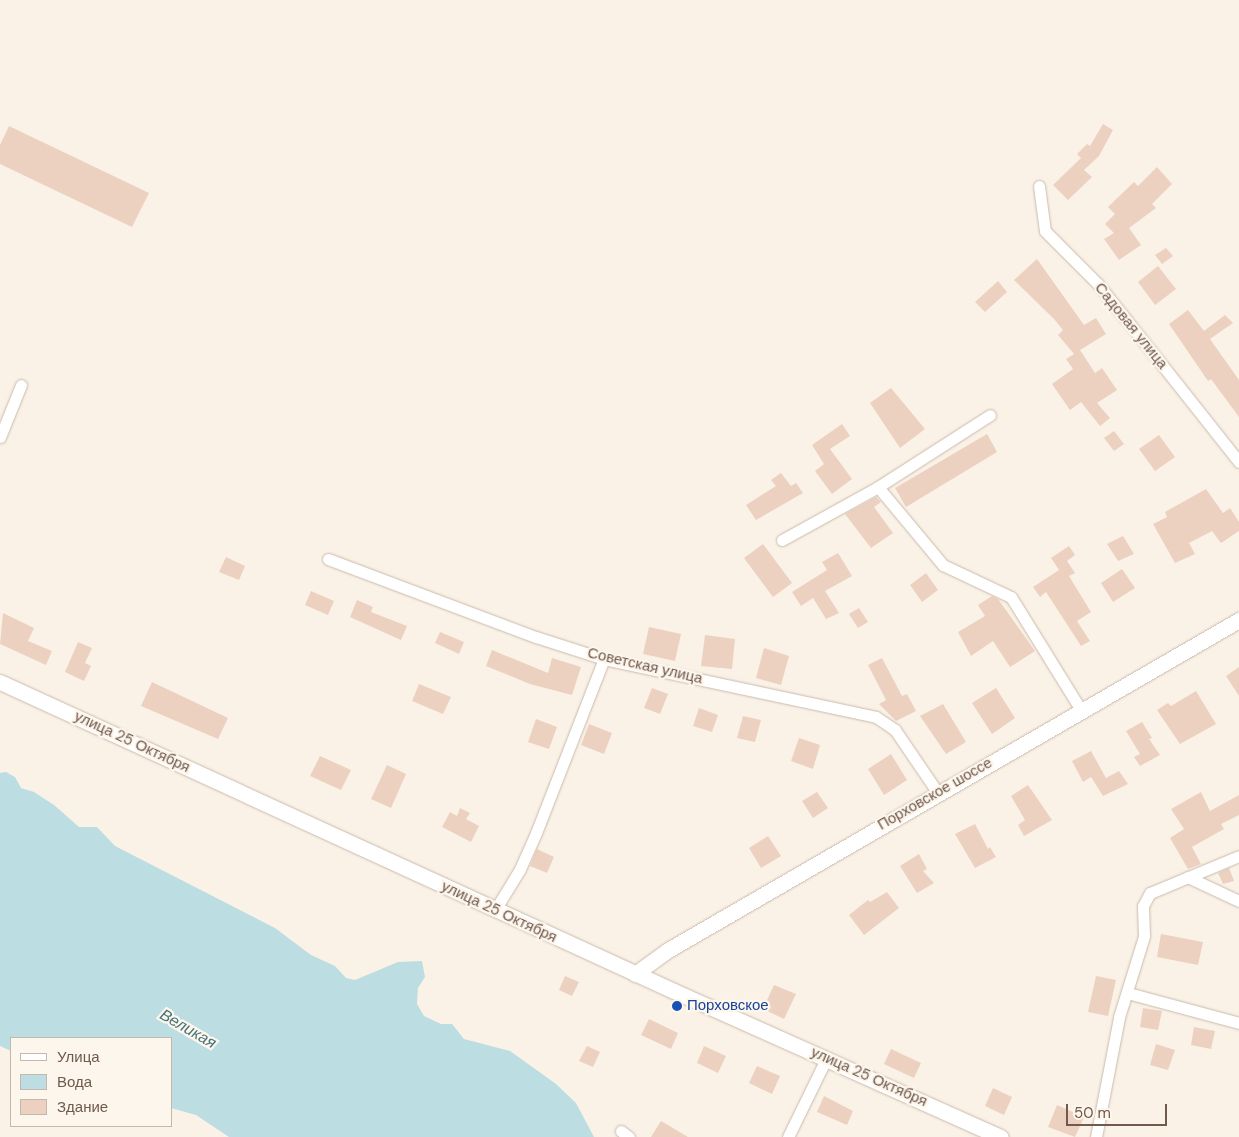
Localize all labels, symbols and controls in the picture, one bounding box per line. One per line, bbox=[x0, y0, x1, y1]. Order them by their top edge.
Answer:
street label: Садовая улица bbox=[1091, 279, 1171, 373]
street label: Советская улица bbox=[586, 644, 704, 688]
street label: улица 25 Октября bbox=[71, 707, 193, 777]
street label: Порховское шоссе bbox=[874, 754, 996, 834]
street label: улица 25 Октября bbox=[438, 877, 560, 947]
place label: Порховское bbox=[687, 997, 769, 1015]
marker: Порховское bbox=[671, 1000, 683, 1012]
water label: Великая bbox=[156, 1005, 220, 1053]
legend bbox=[10, 1037, 172, 1127]
street label: улица 25 Октября bbox=[808, 1043, 930, 1111]
text: Улица bbox=[57, 1047, 100, 1067]
text: Вода bbox=[57, 1072, 92, 1092]
scale bar bbox=[1069, 1094, 1170, 1126]
text: Здание bbox=[57, 1097, 108, 1117]
text: 50 m bbox=[1074, 1103, 1111, 1123]

